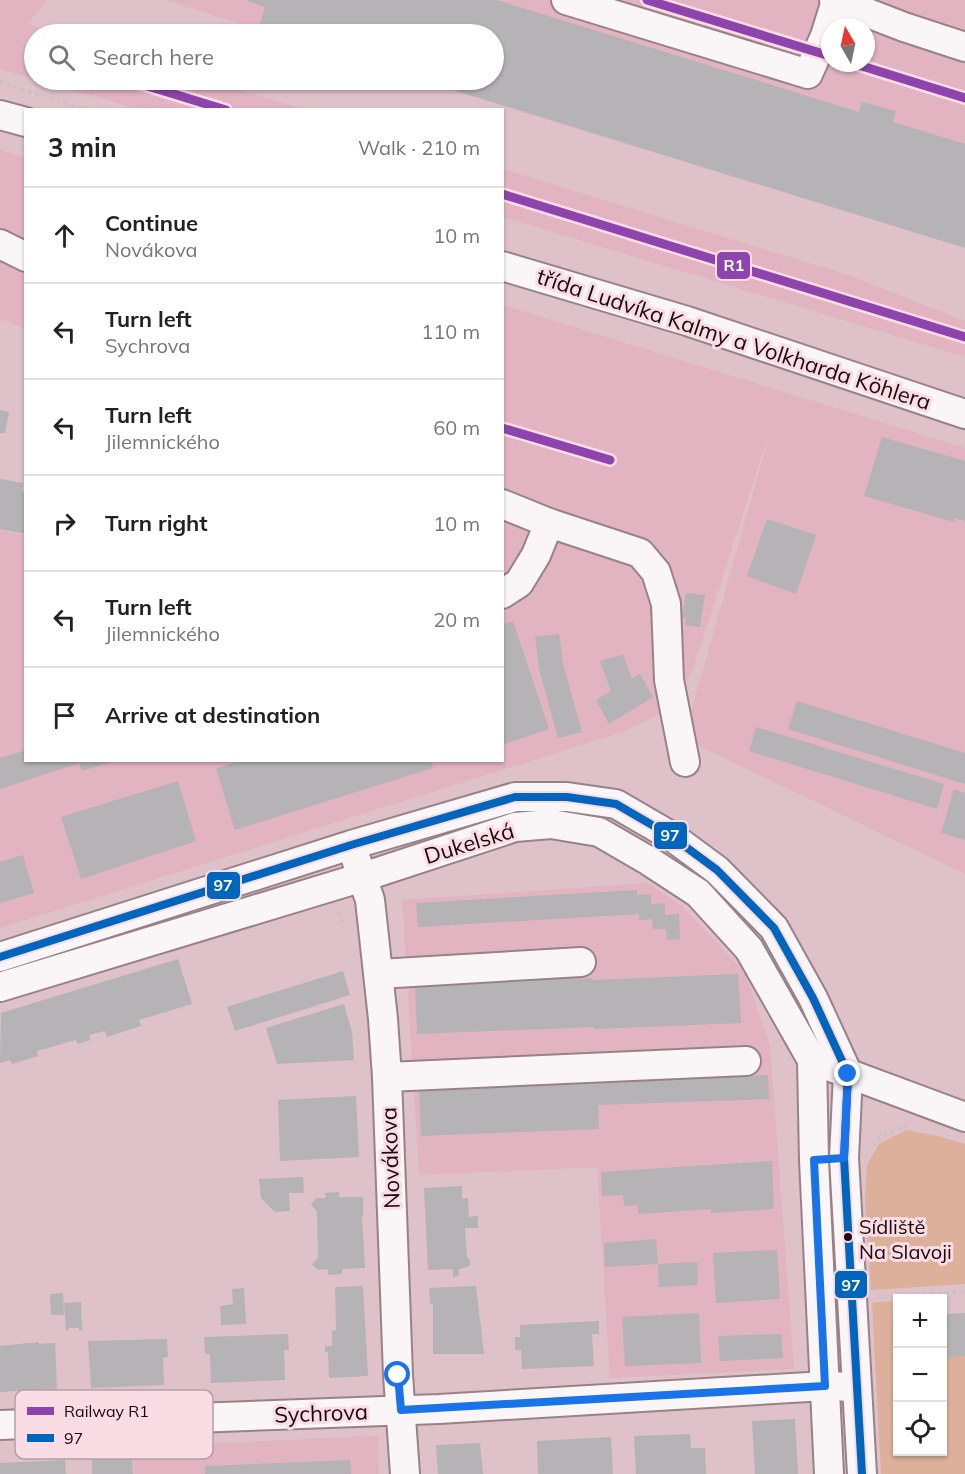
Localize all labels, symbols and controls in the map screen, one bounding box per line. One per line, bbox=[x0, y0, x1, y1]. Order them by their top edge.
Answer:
north arrow bbox=[821, 18, 875, 72]
search box bbox=[24, 24, 504, 90]
icon: search bbox=[45, 41, 78, 74]
text: Search here bbox=[93, 43, 214, 71]
text: 3 min bbox=[48, 131, 117, 164]
text: Walk · 210 m bbox=[358, 135, 480, 160]
text: Continue bbox=[105, 209, 198, 237]
icon: ahead bbox=[48, 219, 81, 252]
text: 10 m bbox=[433, 223, 480, 248]
text: Novákova bbox=[105, 237, 198, 262]
line badge: R1 bbox=[716, 251, 751, 280]
text: R1 bbox=[724, 255, 744, 275]
street label: třída Ludvíka Kalmy a Volkharda Köhlera bbox=[533, 262, 935, 416]
text: Turn left bbox=[105, 305, 192, 333]
icon: left bbox=[48, 315, 81, 348]
text: 110 m bbox=[421, 319, 480, 344]
text: Sychrova bbox=[105, 333, 190, 358]
text: Turn left bbox=[105, 401, 192, 429]
icon: left bbox=[48, 411, 81, 444]
text: 60 m bbox=[433, 415, 480, 440]
text: Jilemnického bbox=[105, 429, 220, 454]
icon: right bbox=[48, 507, 81, 540]
text: Turn right bbox=[105, 509, 208, 537]
text: 10 m bbox=[433, 511, 480, 536]
text: Turn left bbox=[105, 593, 192, 621]
icon: left bbox=[48, 603, 81, 636]
text: 20 m bbox=[433, 607, 480, 632]
text: Jilemnického bbox=[105, 621, 220, 646]
icon: arrive bbox=[48, 699, 81, 732]
text: Arrive at destination bbox=[105, 701, 320, 729]
street label: Dukelská bbox=[421, 816, 517, 870]
line badge: 97 bbox=[653, 821, 688, 850]
text: 97 bbox=[660, 825, 680, 845]
line badge: 97 bbox=[206, 871, 241, 900]
text: 97 bbox=[213, 875, 233, 895]
route end bbox=[834, 1060, 860, 1086]
street label: Novákova bbox=[374, 1107, 406, 1209]
place label: Sídliště Na Slavoji bbox=[859, 1214, 952, 1264]
marker: Sídliště Na Slavoji bbox=[842, 1231, 854, 1243]
line badge: 97 bbox=[834, 1270, 868, 1299]
text: 97 bbox=[841, 1275, 861, 1295]
map controls bbox=[893, 1294, 947, 1456]
button: + bbox=[893, 1294, 947, 1348]
button: − bbox=[893, 1348, 947, 1402]
route start bbox=[384, 1361, 410, 1387]
legend bbox=[15, 1390, 213, 1459]
street label: Sychrova bbox=[274, 1397, 368, 1429]
text: Railway R1 bbox=[64, 1401, 149, 1421]
button: locate bbox=[893, 1402, 947, 1456]
text: 97 bbox=[64, 1428, 83, 1448]

